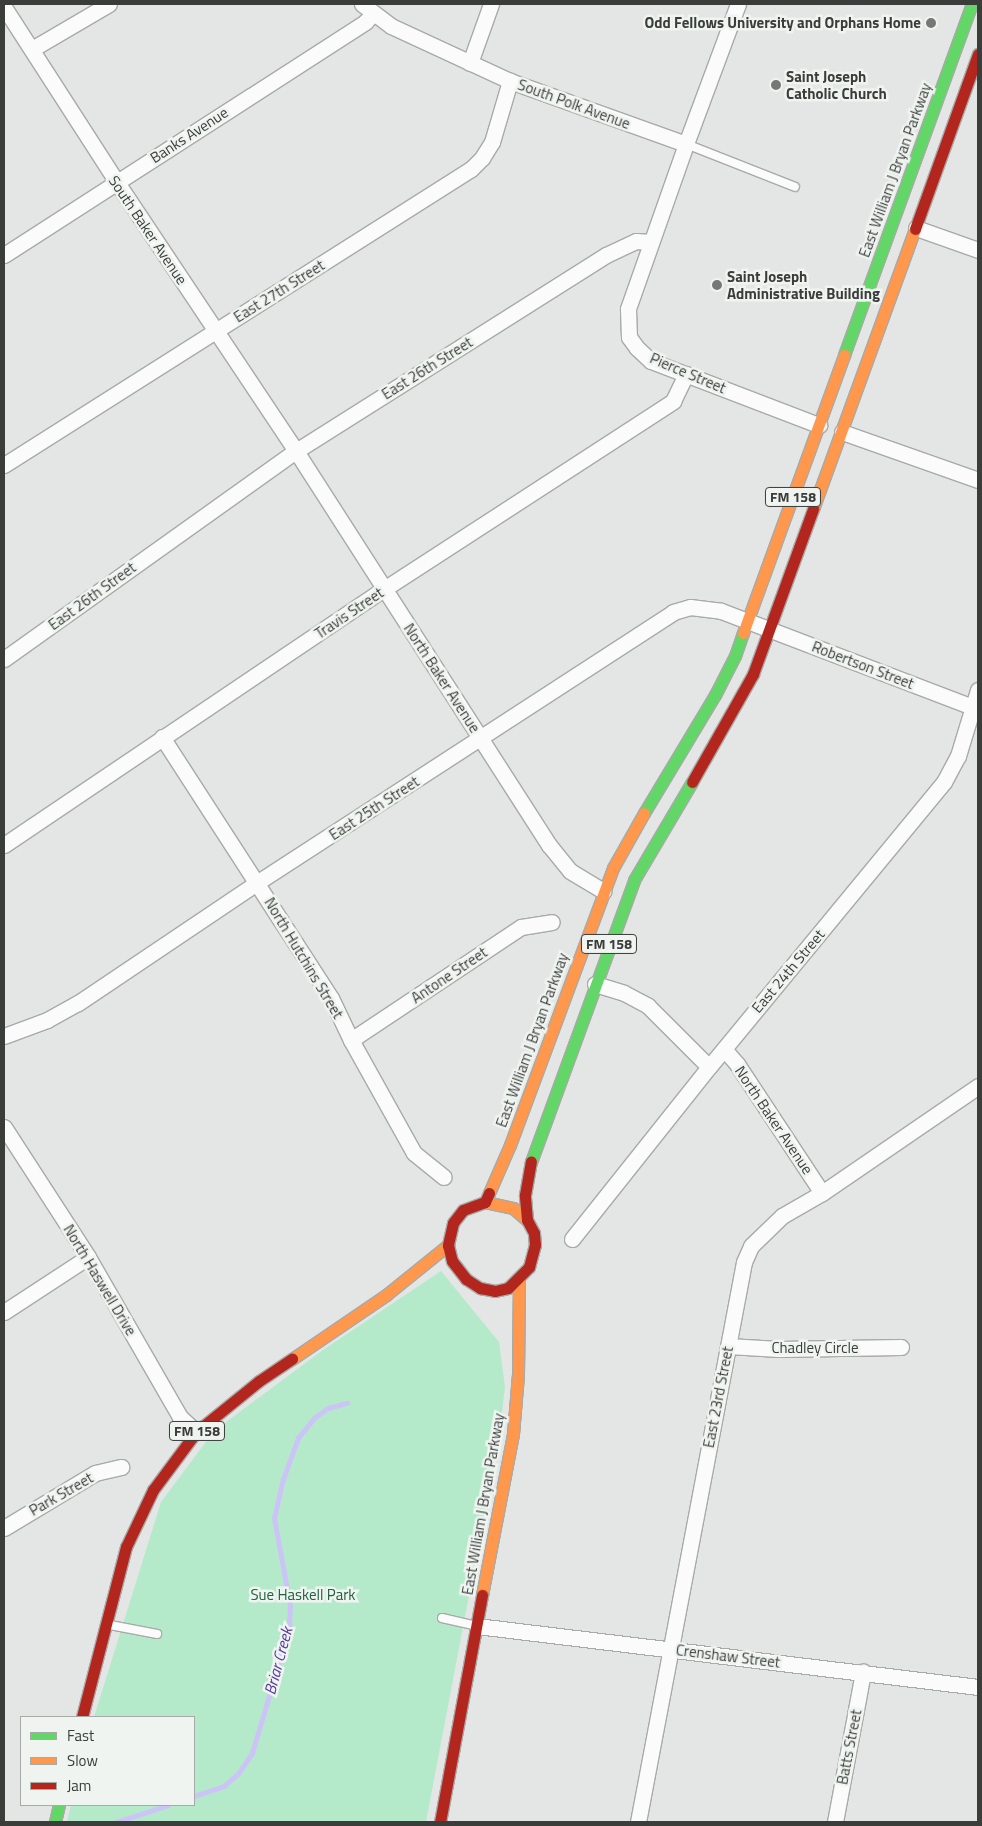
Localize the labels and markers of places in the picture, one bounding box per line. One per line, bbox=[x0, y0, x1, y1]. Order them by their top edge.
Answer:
place label: Odd Fellows University and Orphans Home bbox=[644, 14, 921, 32]
marker: Odd Fellows University and Orphans Home bbox=[925, 17, 937, 29]
place label: Saint Joseph Catholic Church bbox=[786, 67, 887, 102]
marker: Saint Joseph Catholic Church bbox=[770, 79, 782, 91]
place label: Saint Joseph Administrative Building bbox=[727, 267, 880, 302]
marker: Saint Joseph Administrative Building bbox=[711, 279, 723, 291]

